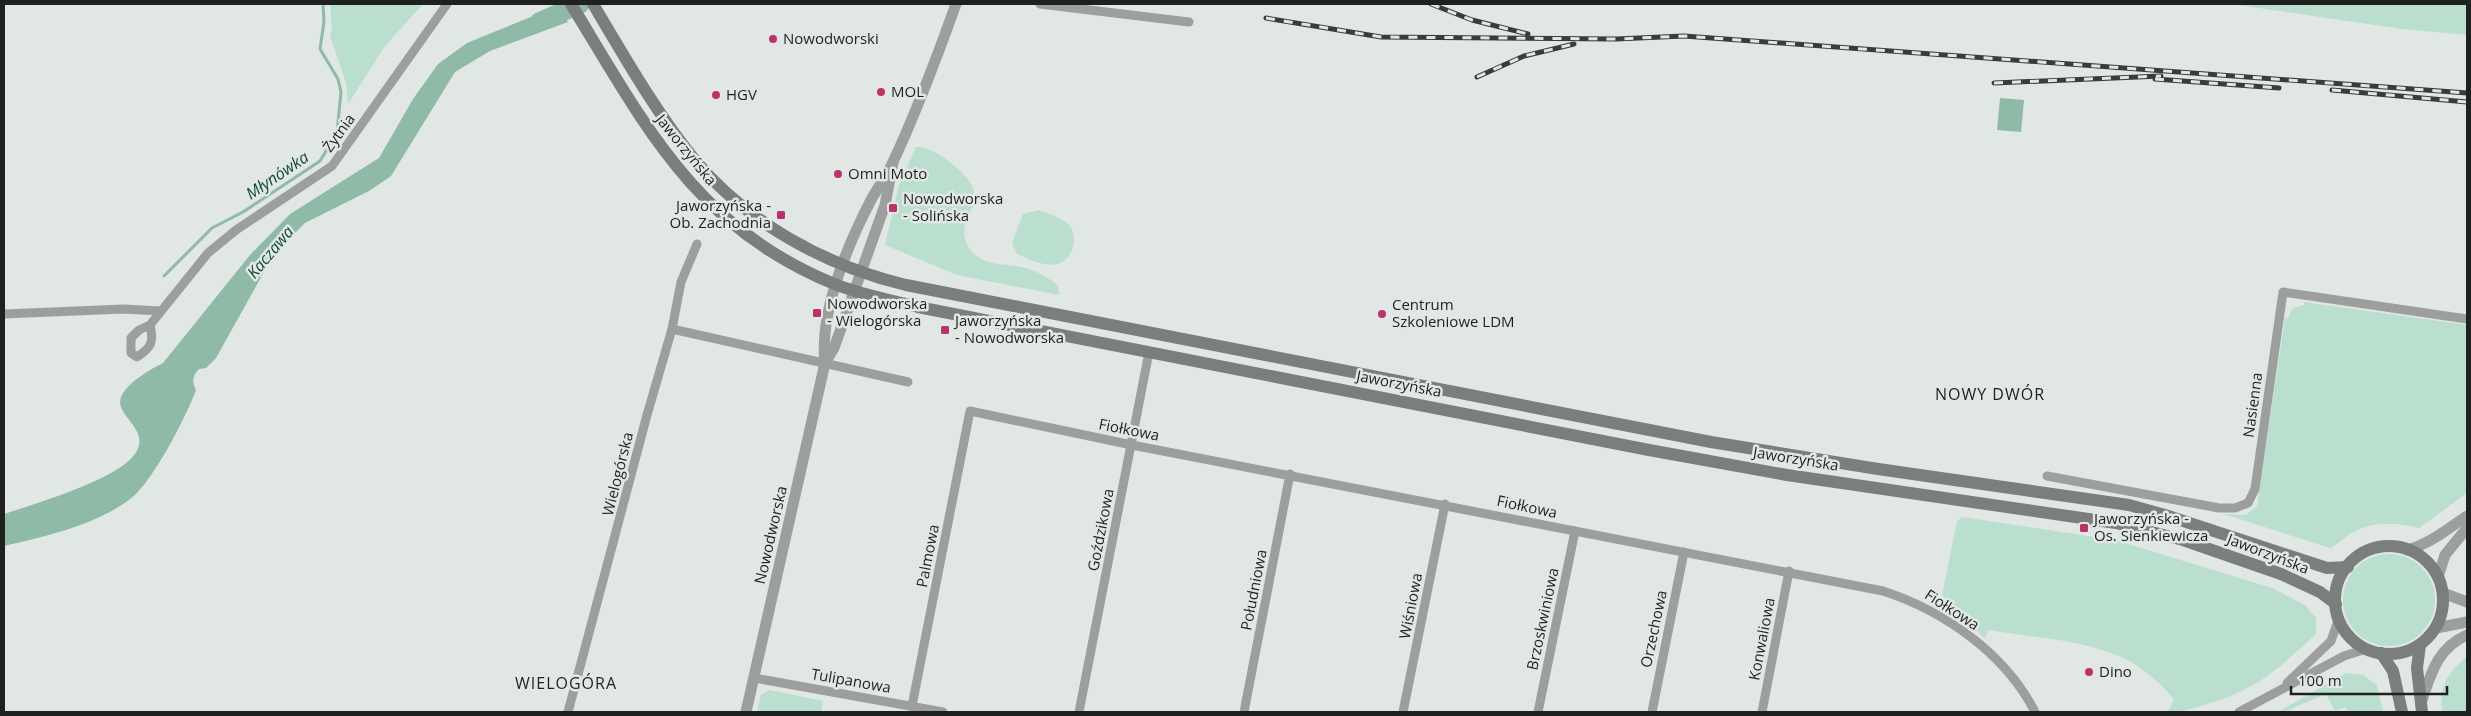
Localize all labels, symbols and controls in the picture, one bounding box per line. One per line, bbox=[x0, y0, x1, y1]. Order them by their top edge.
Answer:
place label: Nowodworski bbox=[783, 28, 879, 48]
marker: Nowodworski bbox=[767, 33, 779, 45]
place label: MOL bbox=[891, 81, 924, 101]
place label: HGV bbox=[726, 84, 757, 104]
marker: MOL bbox=[875, 86, 887, 98]
marker: HGV bbox=[710, 89, 722, 101]
street label: Jaworzyńska bbox=[651, 108, 722, 189]
street label: Żytnia bbox=[318, 109, 359, 156]
water label: Młynówka bbox=[241, 146, 313, 204]
place label: Omni Moto bbox=[848, 163, 927, 183]
marker: Omni Moto bbox=[832, 168, 844, 180]
place label: Nowodworska - Solińska bbox=[903, 188, 1003, 225]
place label: Jaworzyńska - Ob. Zachodnia bbox=[669, 195, 771, 232]
marker: Nowodworska - Solińska bbox=[887, 202, 899, 214]
marker: Jaworzyńska - Ob. Zachodnia bbox=[775, 209, 787, 221]
water label: Kaczawa bbox=[242, 221, 298, 283]
place label: Nowodworska - Wielogórska bbox=[827, 293, 927, 330]
place label: Centrum Szkoleniowe LDM bbox=[1392, 294, 1515, 331]
marker: Nowodworska - Wielogórska bbox=[811, 307, 823, 319]
marker: Centrum Szkoleniowe LDM bbox=[1376, 308, 1388, 320]
place label: Jaworzyńska - Nowodworska bbox=[953, 310, 1064, 347]
marker: Jaworzyńska - Nowodworska bbox=[939, 324, 951, 336]
street label: Jaworzyńska bbox=[1353, 365, 1443, 401]
street label: Nasienna bbox=[2238, 371, 2266, 439]
district label: NOWY DWÓR bbox=[1935, 383, 2045, 405]
street label: Fiołkowa bbox=[1097, 413, 1161, 445]
street label: Wielogórska bbox=[597, 430, 637, 518]
street label: Jaworzyńska bbox=[1750, 441, 1840, 475]
street label: Nowodworska bbox=[749, 484, 791, 586]
street label: Goździkowa bbox=[1082, 487, 1118, 573]
street label: Fiołkowa bbox=[1495, 490, 1559, 522]
place label: Jaworzyńska - Os. Sienkiewicza bbox=[2092, 508, 2208, 545]
street label: Palmowa bbox=[911, 522, 943, 589]
marker: Jaworzyńska - Os. Sienkiewicza bbox=[2078, 522, 2090, 534]
street label: Jaworzyńska bbox=[2223, 528, 2312, 578]
street label: Południowa bbox=[1235, 548, 1271, 632]
street label: Brzoskwiniowa bbox=[1521, 566, 1563, 672]
street label: Wiśniowa bbox=[1394, 571, 1426, 640]
street label: Fiołkowa bbox=[1921, 584, 1984, 634]
street label: Orzechowa bbox=[1635, 588, 1671, 669]
street label: Konwaliowa bbox=[1743, 596, 1779, 682]
place label: Dino bbox=[2099, 661, 2132, 681]
street label: Tulipanowa bbox=[810, 663, 893, 697]
scale bar bbox=[2291, 664, 2447, 696]
marker: Dino bbox=[2083, 666, 2095, 678]
text: 100 m bbox=[2298, 670, 2342, 690]
district label: WIELOGÓRA bbox=[515, 672, 617, 694]

